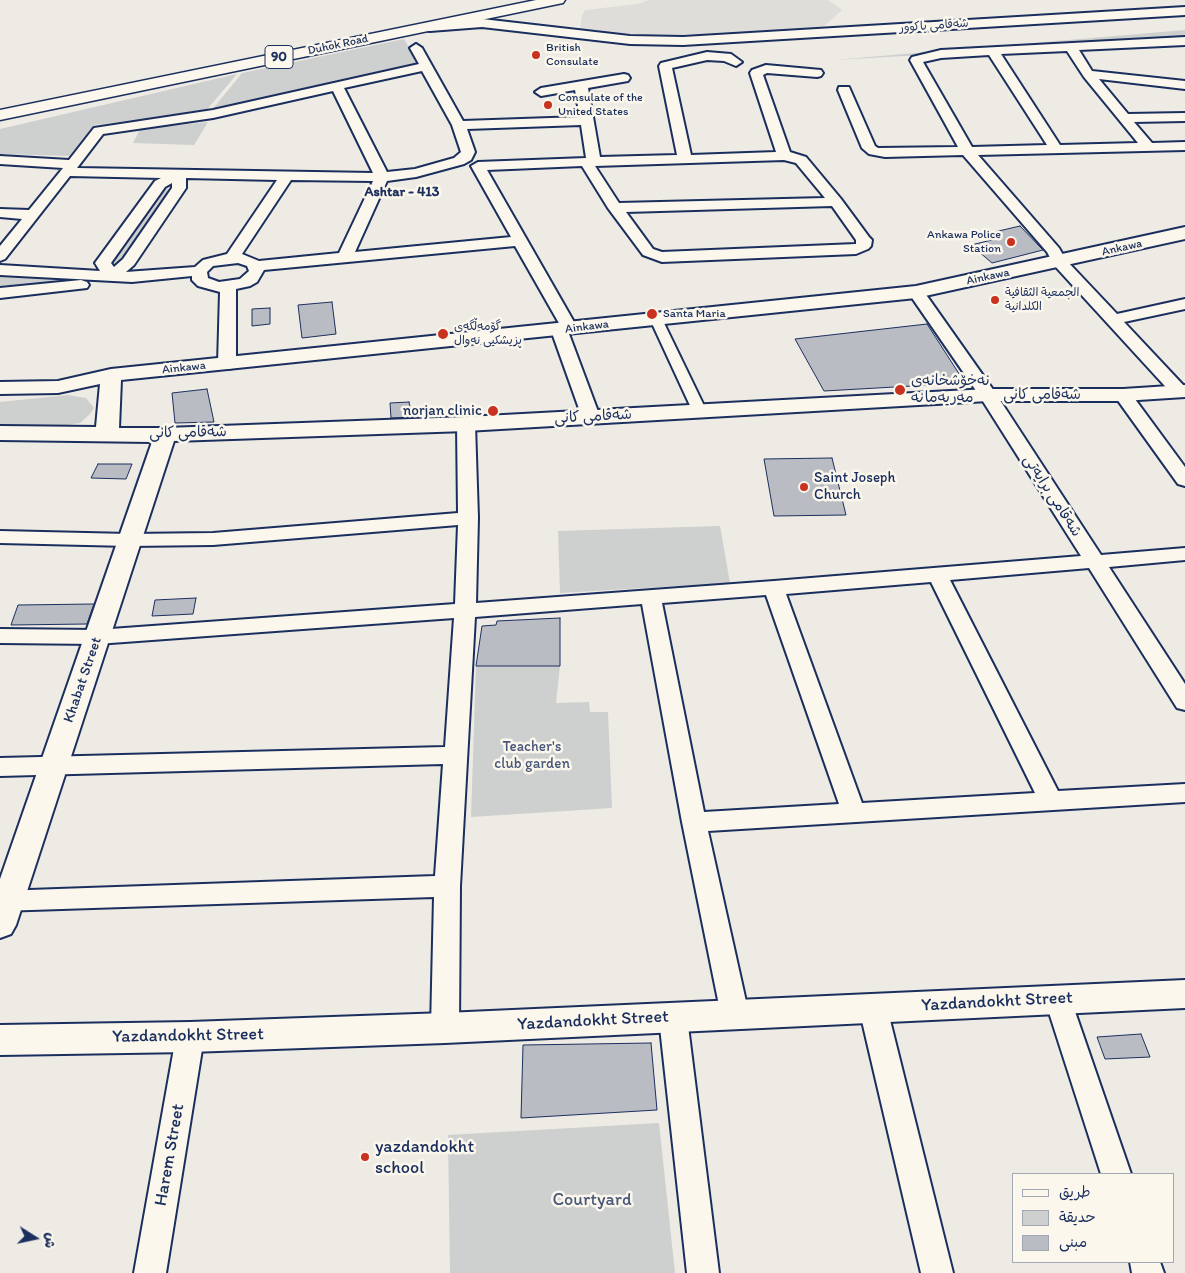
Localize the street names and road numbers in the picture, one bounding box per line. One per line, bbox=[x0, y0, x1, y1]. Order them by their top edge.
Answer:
street label: شەقامی باکوور bbox=[899, 16, 969, 36]
street label: Duhok Road bbox=[306, 32, 370, 58]
road number: 90 bbox=[265, 46, 293, 68]
street label: Ankawa bbox=[1100, 236, 1144, 260]
street label: Ainkawa bbox=[965, 265, 1011, 289]
street label: Ainkawa bbox=[564, 317, 610, 337]
street label: Ainkawa bbox=[161, 359, 207, 377]
street label: شەقامی کانی bbox=[1003, 386, 1081, 404]
street label: شەقامی کانی bbox=[554, 406, 632, 428]
street label: شەقامی کانی bbox=[149, 423, 227, 443]
street label: شەقامی برایەتی bbox=[1019, 452, 1085, 540]
street label: Khabat Street bbox=[60, 635, 106, 725]
street label: Yazdandokht Street bbox=[921, 987, 1073, 1017]
street label: Yazdandokht Street bbox=[517, 1006, 669, 1036]
street label: Yazdandokht Street bbox=[112, 1024, 264, 1048]
street label: Harem Street bbox=[150, 1102, 190, 1208]

